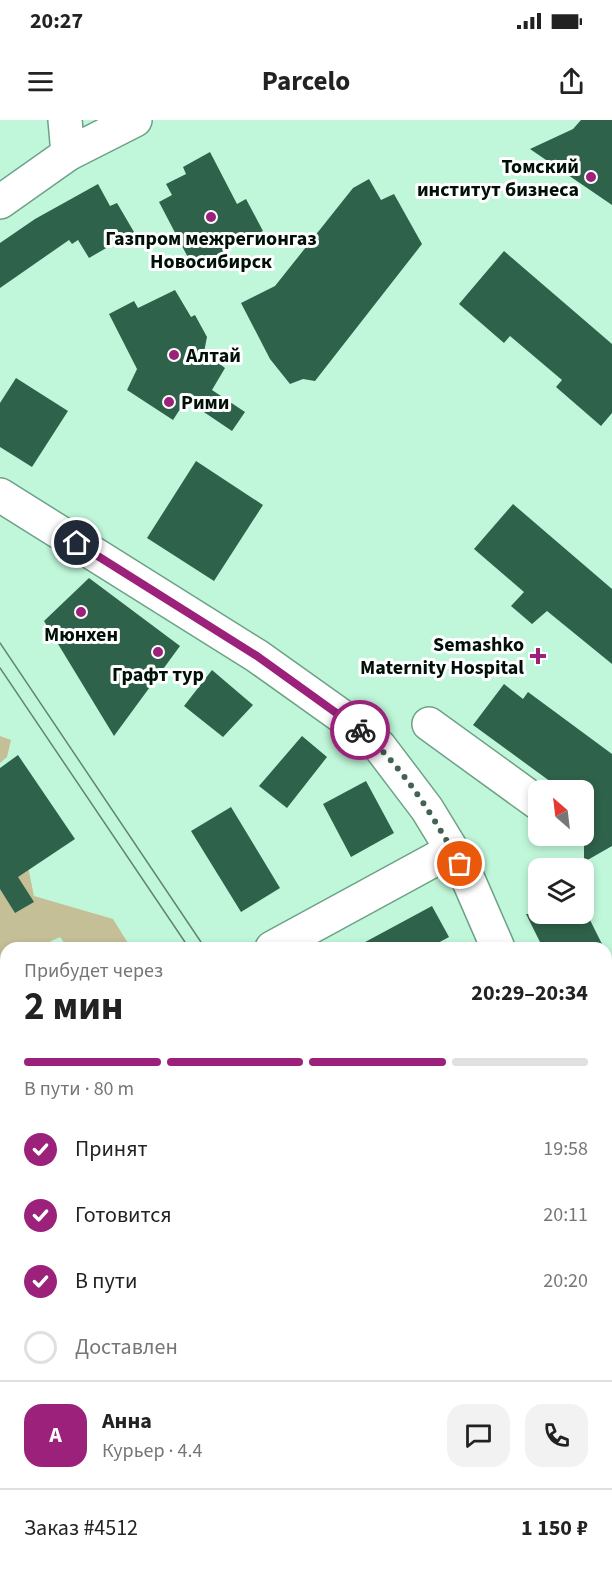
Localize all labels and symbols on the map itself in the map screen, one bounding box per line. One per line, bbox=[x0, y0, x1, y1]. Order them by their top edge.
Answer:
place label: Томский институт бизнеса bbox=[417, 153, 579, 204]
marker: Томский институт бизнеса bbox=[584, 170, 598, 184]
marker: Газпром межрегионгаз Новосибирск bbox=[204, 210, 218, 224]
place label: Газпром межрегионгаз Новосибирск bbox=[105, 225, 317, 276]
place label: Алтай bbox=[185, 342, 241, 370]
marker: Алтай bbox=[167, 348, 181, 362]
place label: Рими bbox=[181, 389, 229, 417]
marker: Рими bbox=[162, 395, 176, 409]
pin bbox=[51, 517, 102, 568]
marker: Мюнхен bbox=[74, 605, 88, 619]
place label: Мюнхен bbox=[44, 621, 118, 649]
place label: Semashko Maternity Hospital bbox=[360, 631, 524, 682]
marker: Графт тур bbox=[151, 645, 165, 659]
marker: Semashko Maternity Hospital bbox=[529, 647, 547, 665]
place label: Графт тур bbox=[112, 661, 204, 689]
courier bbox=[330, 700, 390, 760]
north arrow bbox=[528, 780, 594, 846]
pin bbox=[434, 838, 485, 889]

